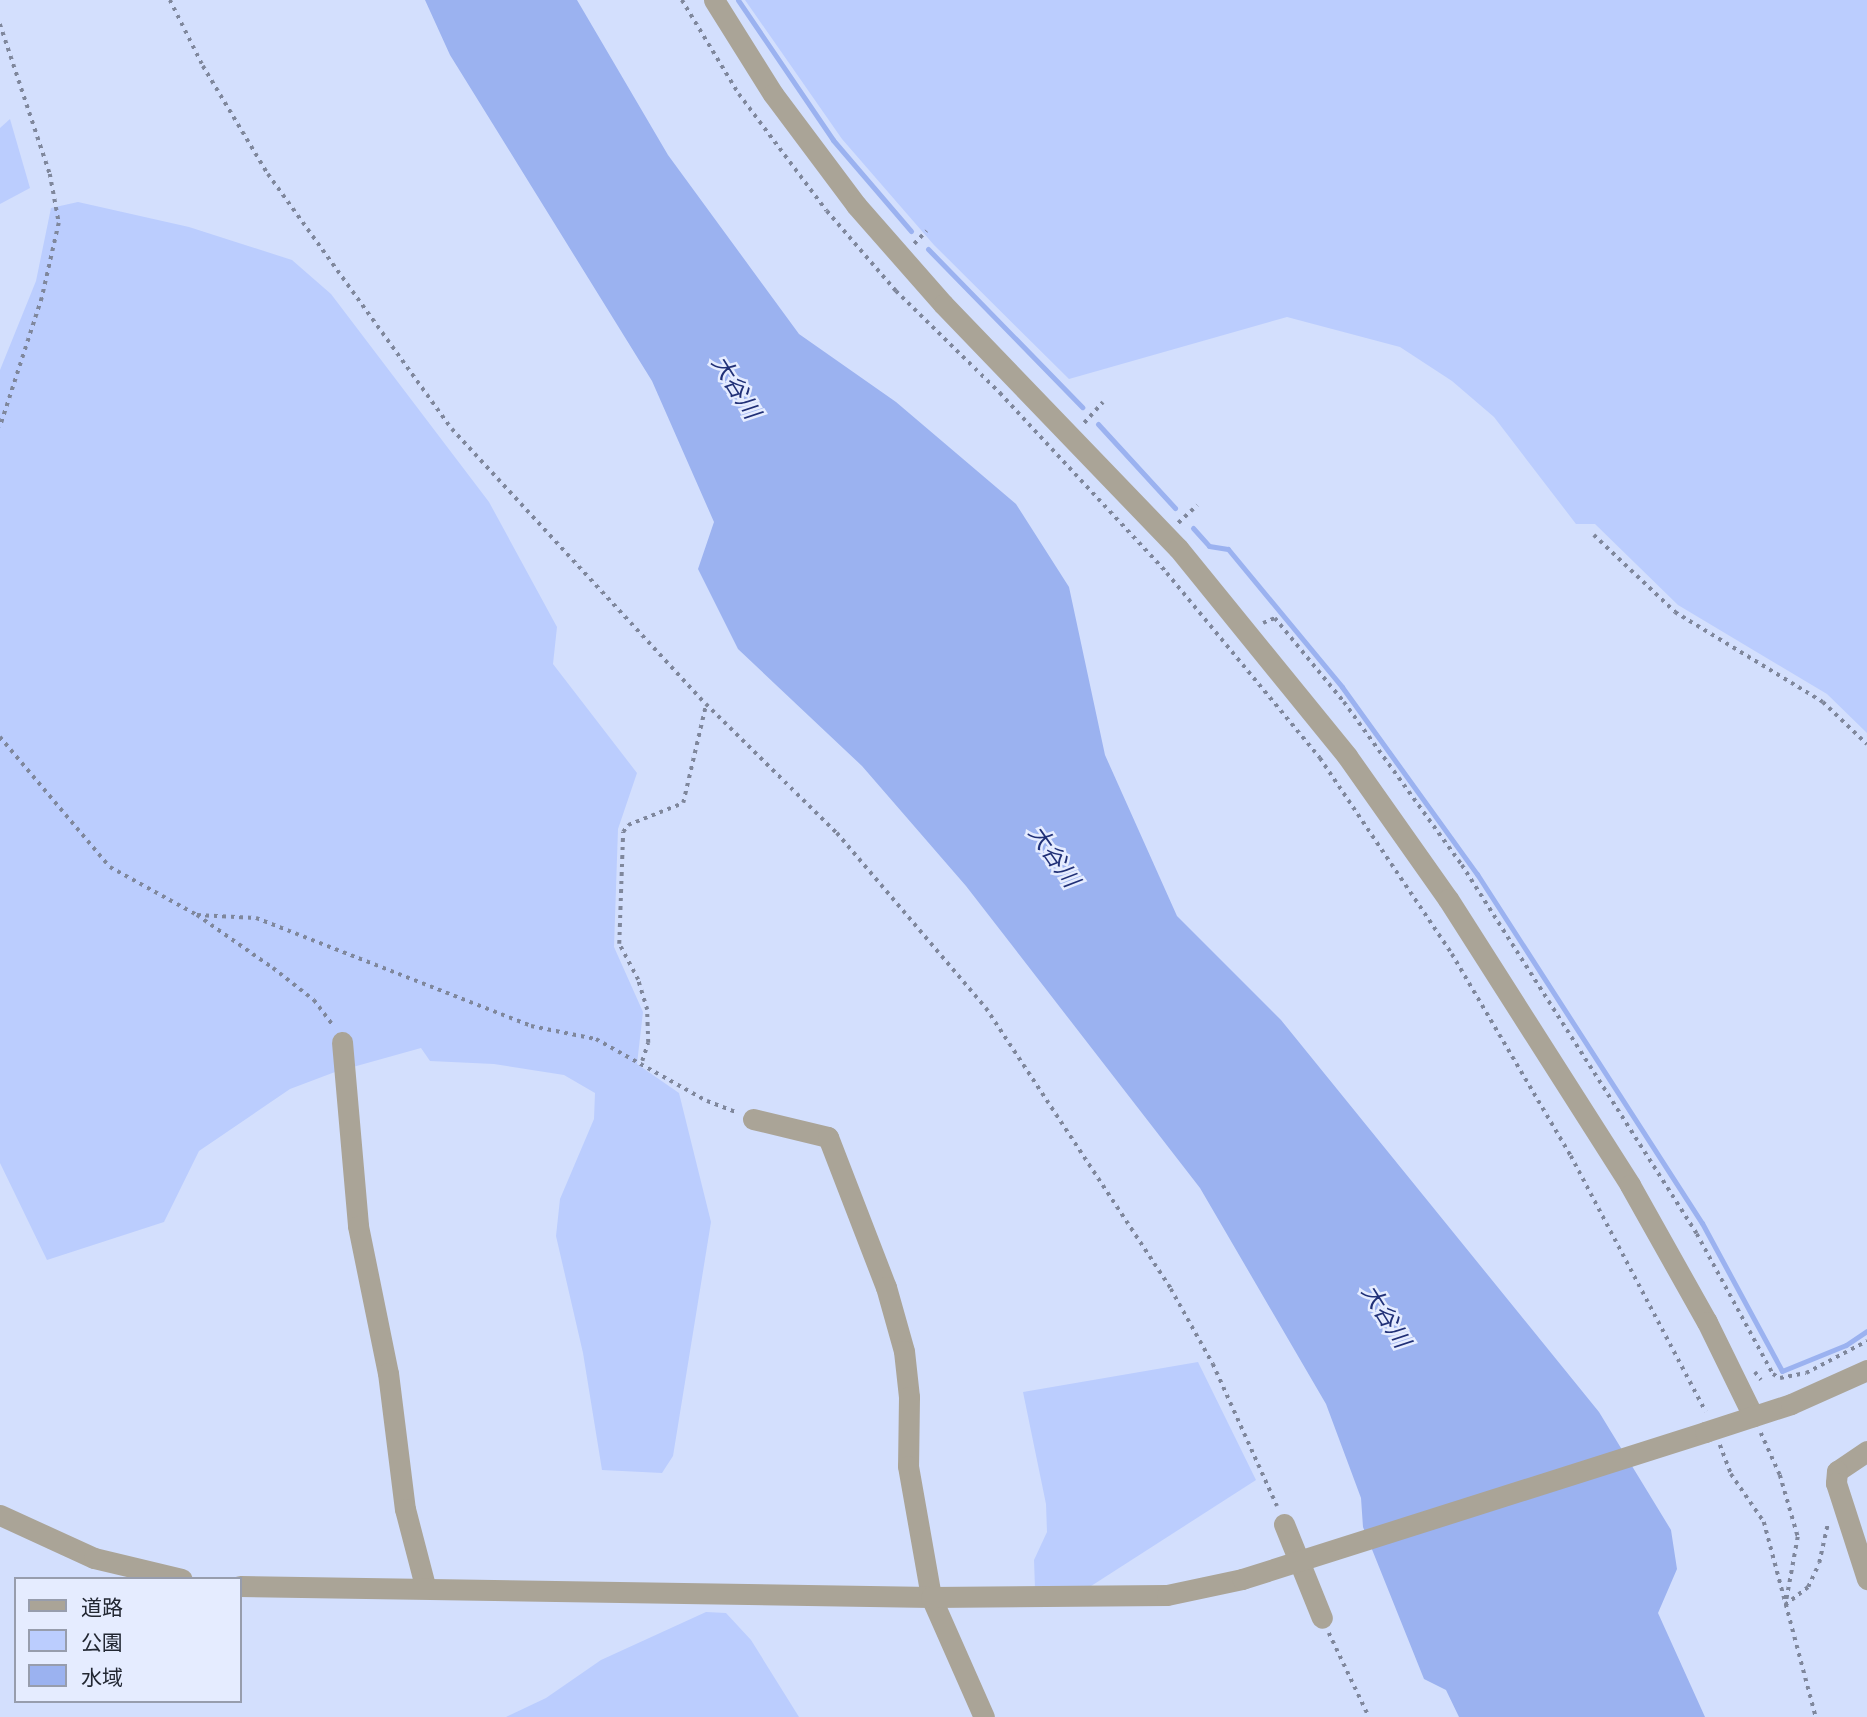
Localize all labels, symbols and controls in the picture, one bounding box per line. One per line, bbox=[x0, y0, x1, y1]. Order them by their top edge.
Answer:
water label: 大谷川 bbox=[706, 350, 766, 424]
water label: 大谷川 bbox=[1023, 820, 1085, 892]
water label: 大谷川 bbox=[1356, 1279, 1416, 1353]
legend bbox=[14, 1577, 242, 1703]
text: 道路 bbox=[81, 1595, 123, 1619]
text: 公園 bbox=[81, 1630, 123, 1654]
text: 水域 bbox=[81, 1665, 123, 1689]

